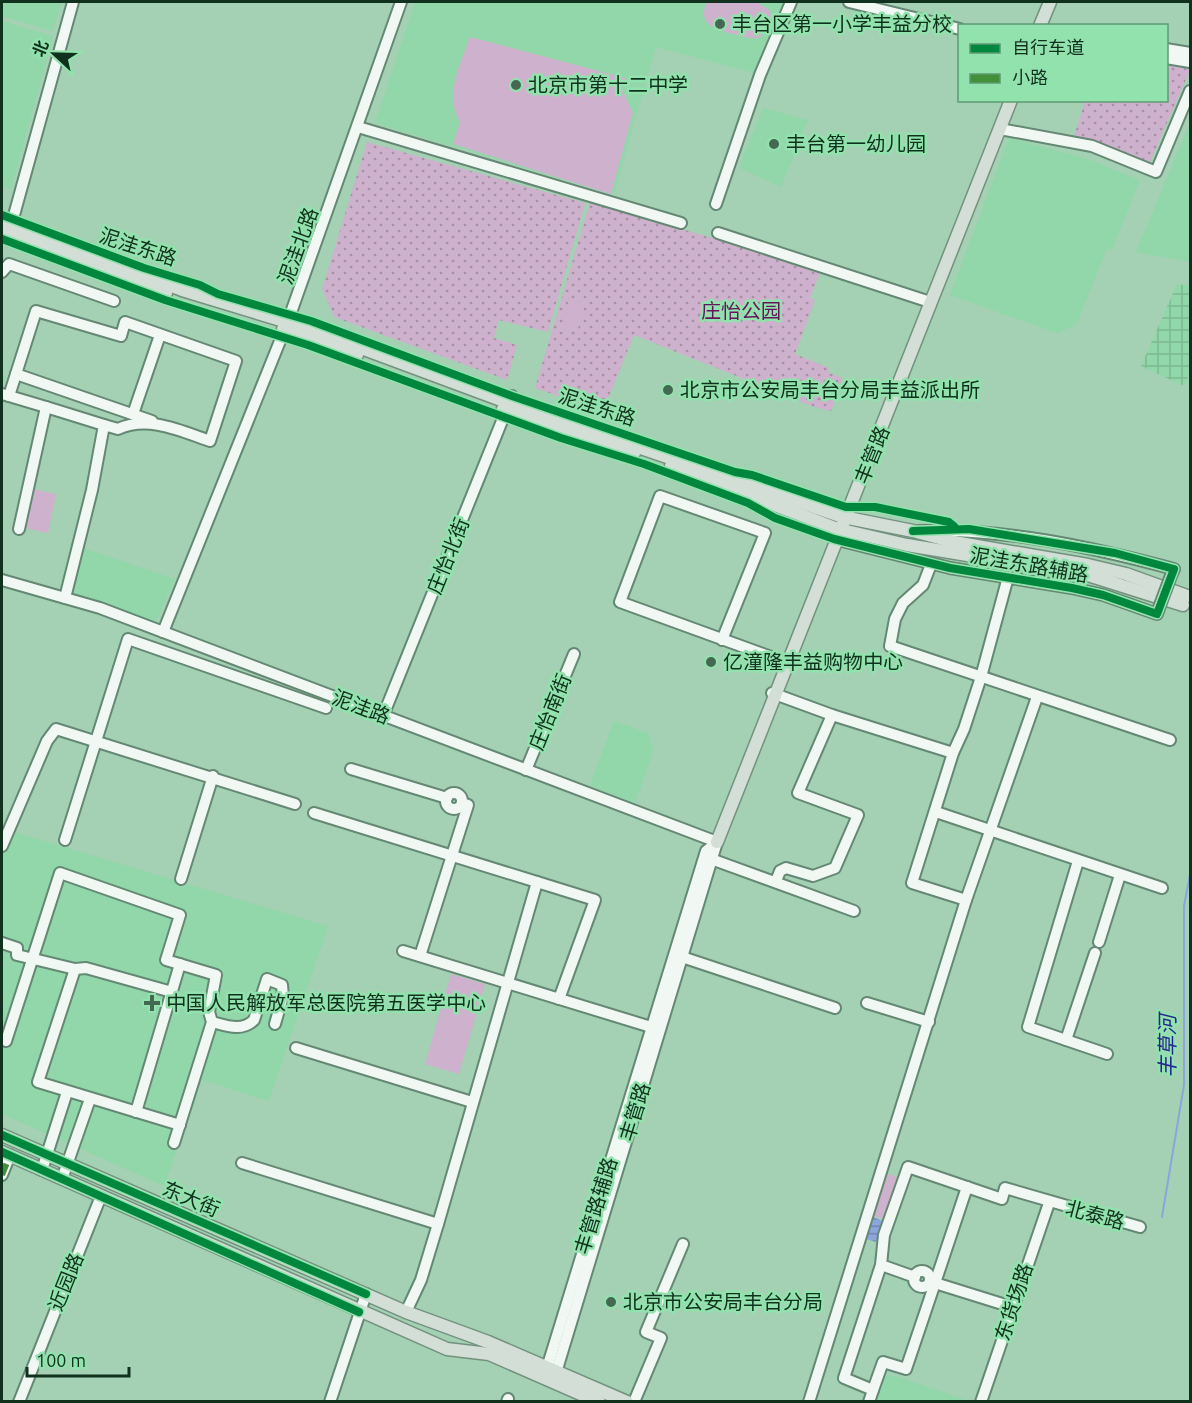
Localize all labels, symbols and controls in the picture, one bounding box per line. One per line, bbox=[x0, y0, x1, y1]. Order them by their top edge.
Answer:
place label: 丰台区第一小学丰益分校 bbox=[732, 12, 952, 35]
marker: 丰台区第一小学丰益分校 bbox=[713, 17, 727, 31]
north arrow bbox=[24, 24, 84, 84]
legend bbox=[958, 24, 1168, 102]
text: 自行车道 bbox=[1012, 37, 1084, 57]
text: 北 bbox=[29, 38, 51, 59]
text: 小路 bbox=[1012, 67, 1048, 87]
place label: 北京市第十二中学 bbox=[528, 73, 688, 96]
marker: 北京市第十二中学 bbox=[509, 78, 523, 92]
place label: 丰台第一幼儿园 bbox=[786, 132, 926, 155]
marker: 丰台第一幼儿园 bbox=[767, 137, 781, 151]
street label: 泥洼北路 bbox=[273, 204, 322, 287]
street label: 泥洼东路 bbox=[97, 223, 180, 270]
park label: 庄怡公园 bbox=[701, 299, 781, 322]
place label: 北京市公安局丰台分局丰益派出所 bbox=[680, 378, 980, 401]
street label: 泥洼东路 bbox=[556, 383, 639, 430]
marker: 北京市公安局丰台分局丰益派出所 bbox=[661, 383, 675, 397]
street label: 丰管路 bbox=[850, 423, 893, 487]
street label: 庄怡北街 bbox=[422, 514, 473, 597]
street label: 泥洼东路辅路 bbox=[968, 543, 1090, 586]
place label: 亿潼隆丰益购物中心 bbox=[723, 650, 903, 673]
marker: 亿潼隆丰益购物中心 bbox=[704, 655, 718, 669]
street label: 庄怡南街 bbox=[524, 670, 575, 753]
street label: 泥洼路 bbox=[329, 685, 393, 728]
place label: 中国人民解放军总医院第五医学中心 bbox=[166, 991, 486, 1014]
marker: 中国人民解放军总医院第五医学中心 bbox=[143, 994, 161, 1012]
water label: 丰草河 bbox=[1155, 1011, 1179, 1078]
street label: 丰管路 bbox=[615, 1080, 654, 1144]
street label: 丰管路辅路 bbox=[570, 1155, 621, 1257]
street label: 东大街 bbox=[159, 1176, 223, 1221]
street label: 北泰路 bbox=[1063, 1196, 1127, 1233]
street label: 近园路 bbox=[44, 1250, 87, 1314]
street label: 东货场路 bbox=[990, 1260, 1037, 1343]
place label: 北京市公安局丰台分局 bbox=[623, 1290, 823, 1313]
marker: 北京市公安局丰台分局 bbox=[604, 1295, 618, 1309]
scale bar bbox=[27, 1340, 129, 1378]
text: 100 m bbox=[36, 1350, 86, 1370]

